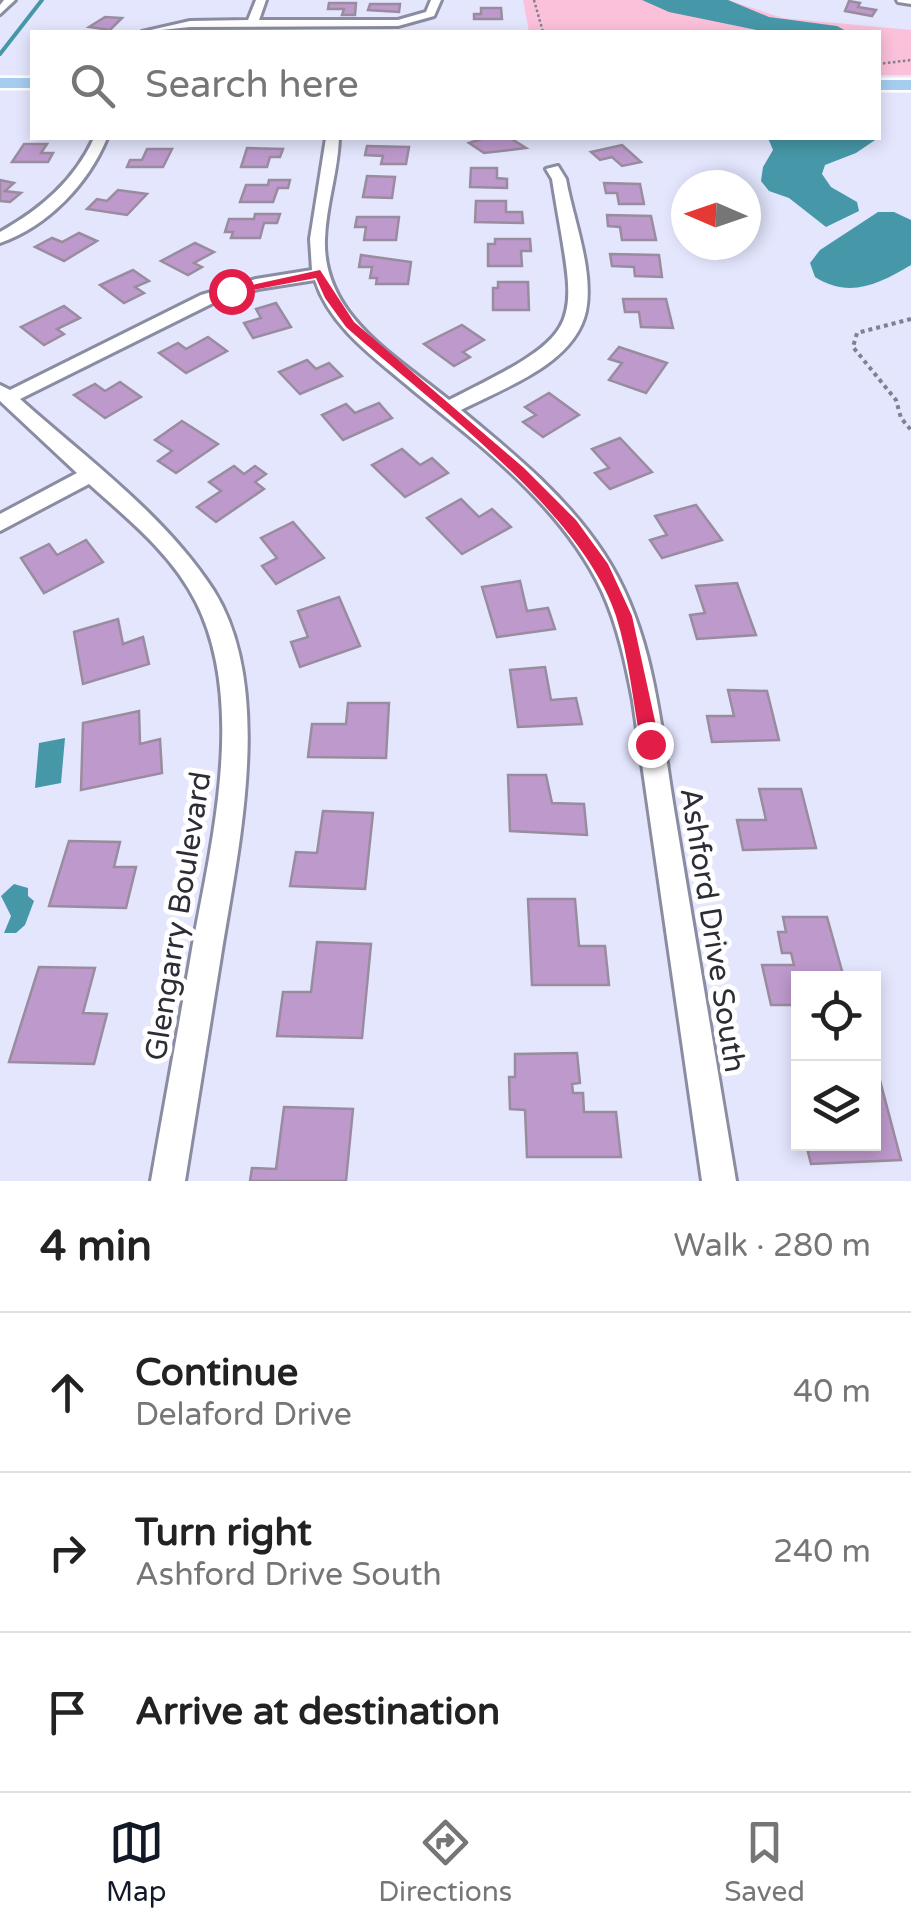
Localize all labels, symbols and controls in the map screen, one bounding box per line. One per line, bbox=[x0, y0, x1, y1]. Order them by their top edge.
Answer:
search box bbox=[30, 30, 881, 140]
icon: search bbox=[65, 58, 120, 113]
text: Search here bbox=[145, 62, 359, 108]
north arrow bbox=[671, 170, 761, 260]
route start bbox=[209, 269, 255, 315]
route end bbox=[628, 722, 674, 768]
street label: Glengarry Boulevard bbox=[137, 769, 220, 1063]
street label: Ashford Drive South bbox=[672, 785, 753, 1075]
map controls bbox=[791, 971, 881, 1151]
button: locate bbox=[791, 971, 881, 1061]
button: layers bbox=[791, 1061, 881, 1151]
text: 4 min bbox=[40, 1221, 152, 1272]
text: Walk · 280 m bbox=[674, 1227, 871, 1265]
text: Continue bbox=[135, 1350, 298, 1396]
icon: ahead bbox=[40, 1365, 95, 1420]
text: 40 m bbox=[793, 1373, 871, 1411]
text: Delaford Drive bbox=[135, 1396, 352, 1434]
text: Turn right bbox=[135, 1510, 312, 1556]
icon: right bbox=[40, 1525, 95, 1580]
text: 240 m bbox=[773, 1533, 871, 1571]
text: Ashford Drive South bbox=[135, 1556, 442, 1594]
icon: arrive bbox=[40, 1685, 95, 1740]
text: Arrive at destination bbox=[135, 1689, 500, 1735]
tab: Map bbox=[106, 1815, 166, 1909]
tab: Directions bbox=[378, 1815, 512, 1909]
tab: Saved bbox=[724, 1815, 805, 1909]

